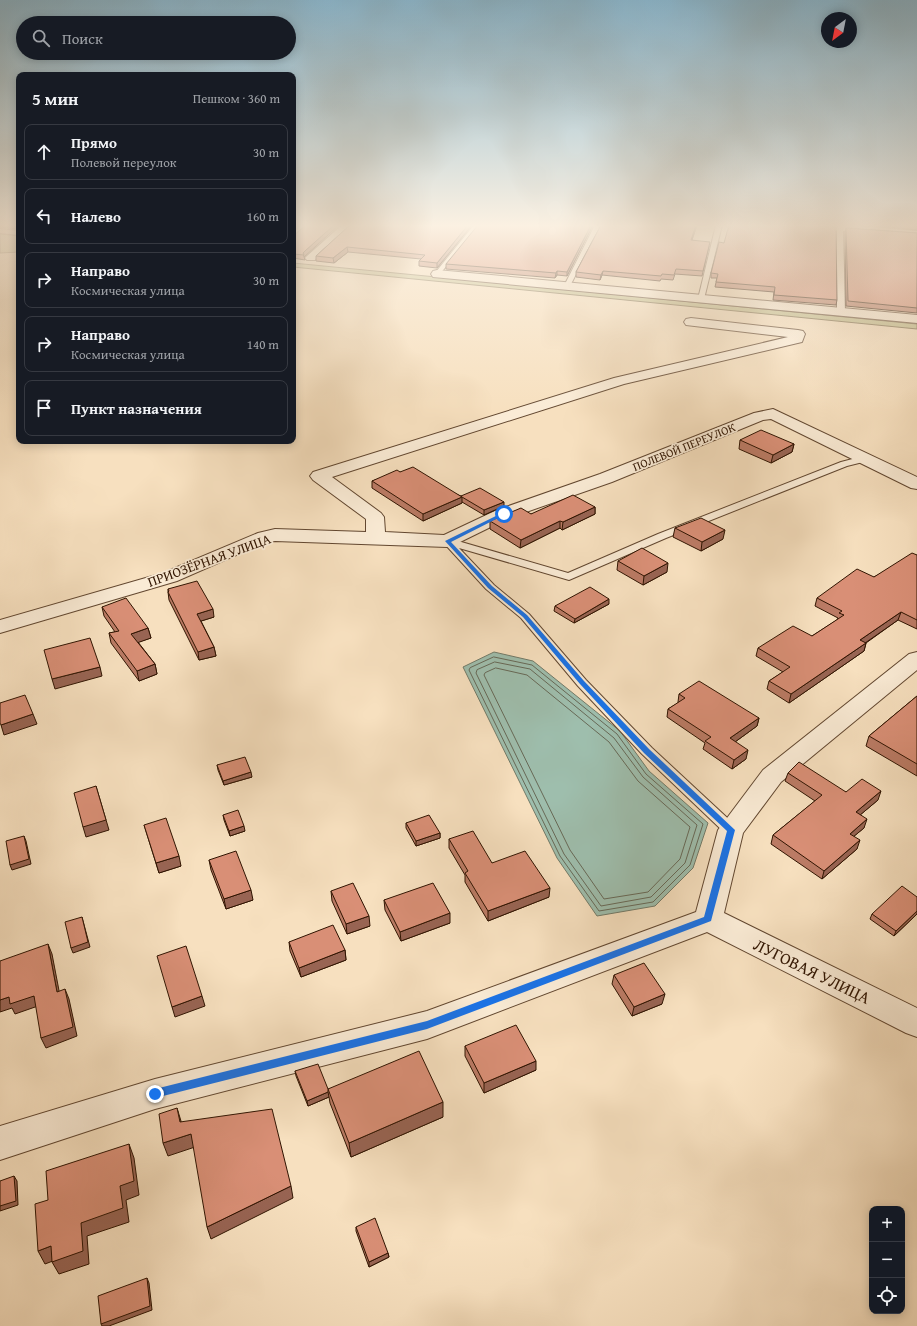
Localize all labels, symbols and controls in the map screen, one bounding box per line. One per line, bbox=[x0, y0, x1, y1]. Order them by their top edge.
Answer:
north arrow bbox=[821, 12, 857, 48]
search box bbox=[16, 16, 296, 60]
icon: search bbox=[30, 27, 52, 49]
text: Поиск bbox=[62, 28, 103, 49]
text: 5 мин bbox=[32, 86, 78, 111]
text: Пешком · 360 m bbox=[193, 89, 280, 108]
text: Прямо bbox=[71, 132, 117, 153]
icon: ahead bbox=[33, 141, 55, 163]
text: 30 m bbox=[253, 143, 279, 162]
text: Полевой переулок bbox=[71, 153, 177, 172]
icon: left bbox=[33, 205, 55, 227]
text: Налево bbox=[71, 206, 121, 227]
text: 160 m bbox=[247, 207, 279, 226]
text: Направо bbox=[71, 260, 130, 281]
icon: right bbox=[33, 269, 55, 291]
text: 30 m bbox=[253, 271, 279, 290]
text: Космическая улица bbox=[71, 281, 185, 300]
text: Направо bbox=[71, 324, 130, 345]
icon: right bbox=[33, 333, 55, 355]
text: 140 m bbox=[247, 335, 279, 354]
text: Космическая улица bbox=[71, 345, 185, 364]
icon: arrive bbox=[33, 397, 55, 419]
text: Пункт назначения bbox=[71, 398, 202, 419]
street label: ПОЛЕВОЙ ПЕРЕУЛОК bbox=[630, 418, 738, 475]
route start bbox=[495, 505, 513, 523]
street label: ПРИОЗЁРНАЯ УЛИЦА bbox=[145, 528, 274, 592]
street label: ЛУГОВАЯ УЛИЦА bbox=[750, 931, 876, 1010]
route end bbox=[146, 1085, 164, 1103]
map controls bbox=[869, 1206, 905, 1314]
button: + bbox=[869, 1206, 905, 1242]
button: − bbox=[869, 1242, 905, 1278]
button: locate bbox=[869, 1278, 905, 1314]

